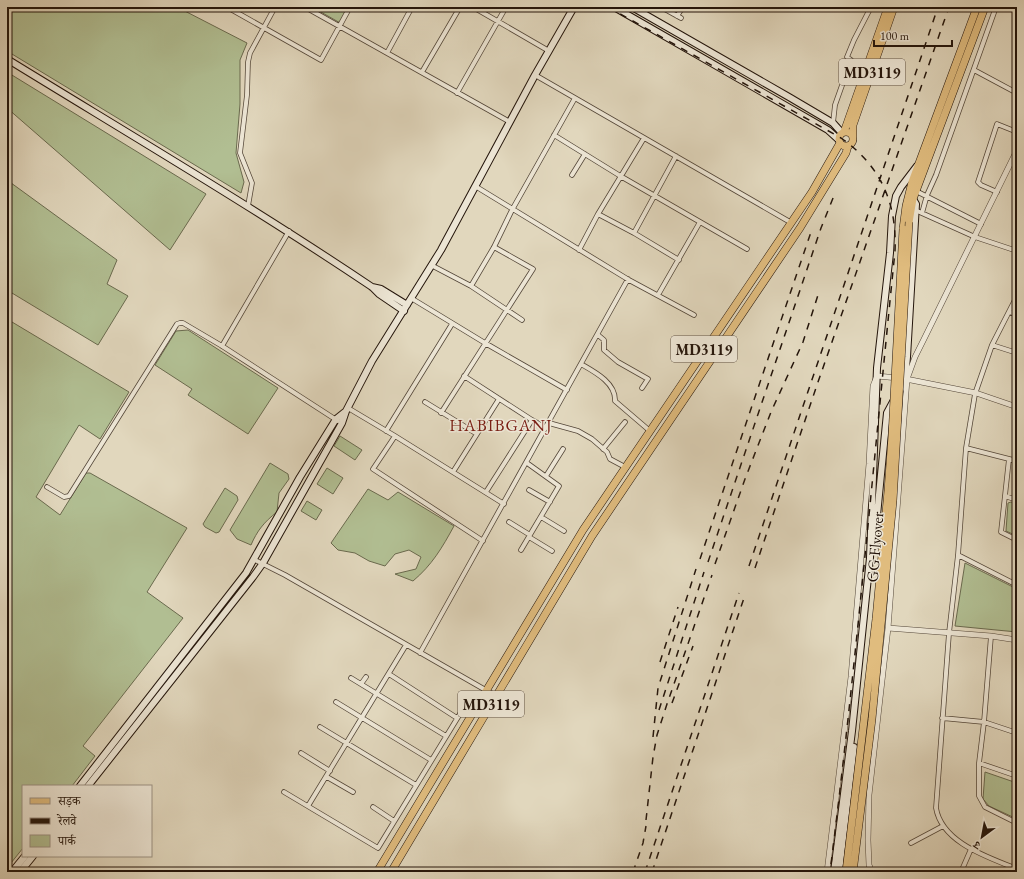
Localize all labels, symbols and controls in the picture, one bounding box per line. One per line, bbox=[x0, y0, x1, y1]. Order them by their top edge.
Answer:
scale bar bbox=[874, 22, 952, 48]
text: 100 m bbox=[880, 28, 910, 44]
road number: MD3119 bbox=[839, 59, 905, 85]
road number: MD3119 bbox=[671, 336, 737, 362]
district label: HABIBGANJ bbox=[449, 414, 553, 436]
street label: GG Flyover bbox=[861, 510, 889, 583]
road number: MD3119 bbox=[458, 691, 524, 717]
legend bbox=[22, 785, 152, 857]
text: सड़क bbox=[57, 793, 82, 809]
text: रेलवे bbox=[56, 813, 77, 829]
north arrow bbox=[962, 817, 1002, 857]
text: पार्क bbox=[57, 833, 77, 849]
text: उ bbox=[969, 837, 984, 853]

